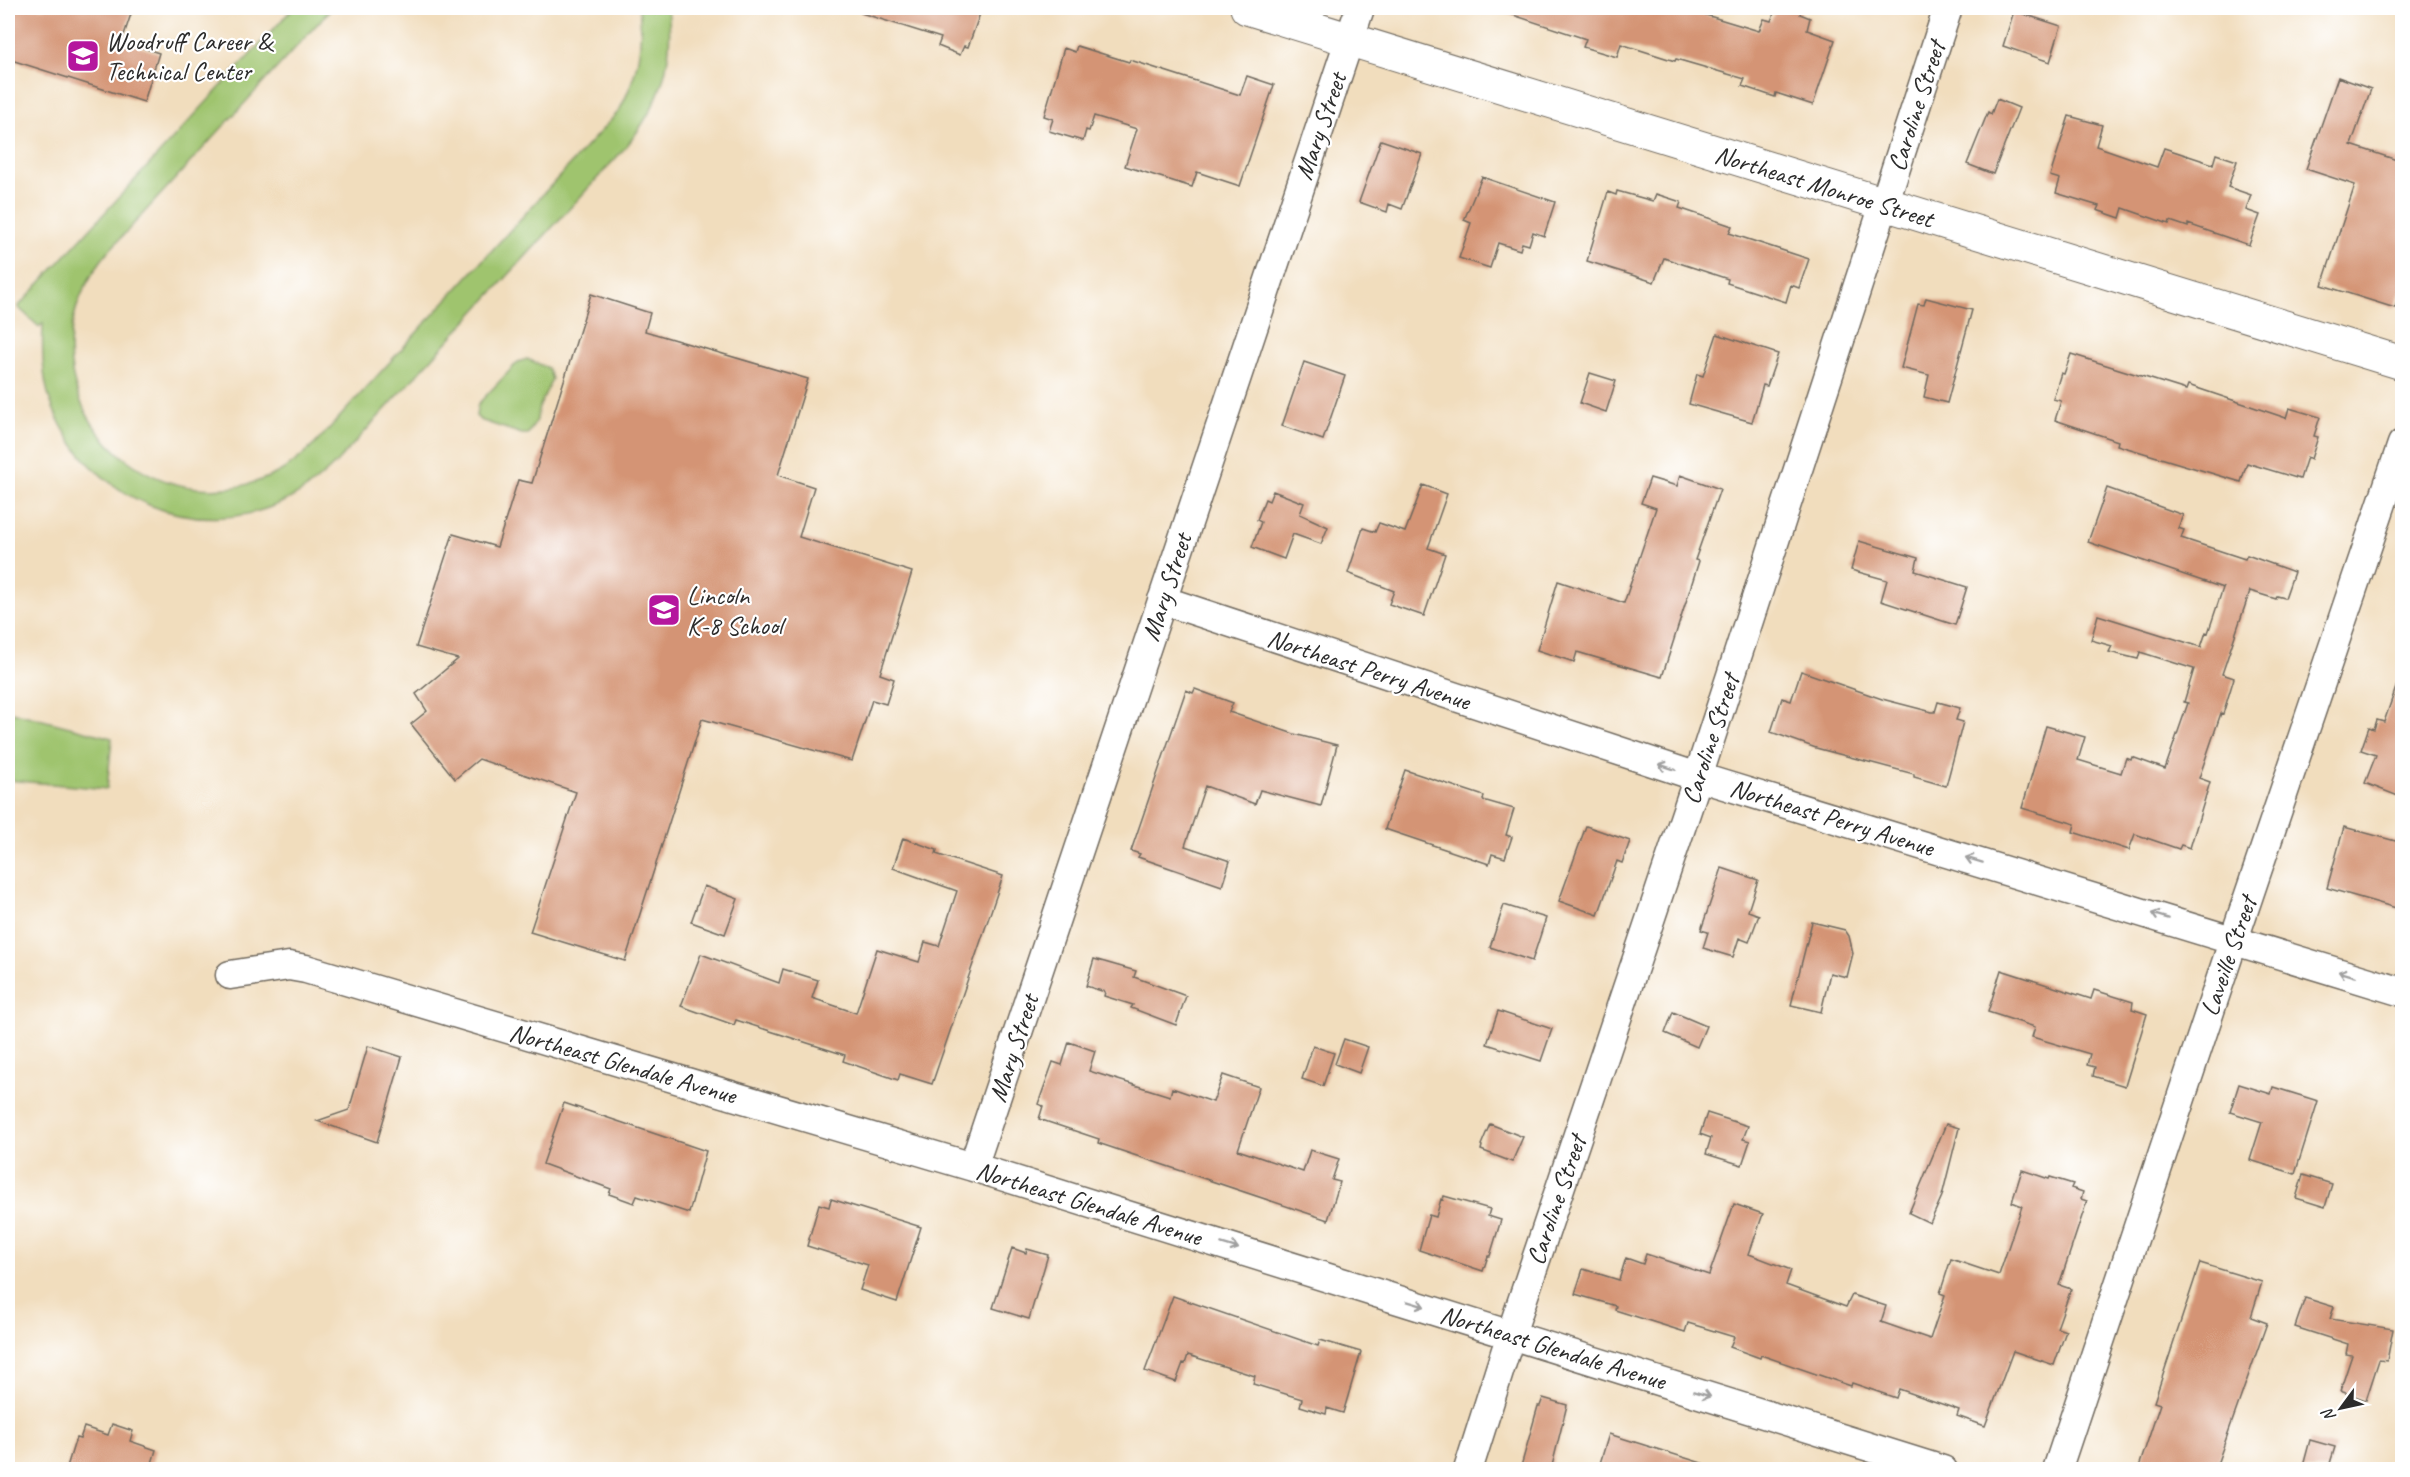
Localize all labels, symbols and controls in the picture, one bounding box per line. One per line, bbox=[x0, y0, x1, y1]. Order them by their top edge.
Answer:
place label: Woodruff Career & Technical Center bbox=[106, 25, 275, 88]
street label: Caroline Street bbox=[1880, 34, 1954, 175]
school or university icon: Woodruff Career & Technical Center bbox=[65, 38, 101, 74]
street label: Mary Street bbox=[1287, 66, 1355, 184]
street label: Northeast Monroe Street bbox=[1711, 138, 1939, 236]
street label: Mary Street bbox=[1134, 527, 1200, 645]
place label: Lincoln K-8 School bbox=[687, 579, 787, 642]
school or university icon: Lincoln K-8 School bbox=[646, 592, 682, 628]
street label: Northeast Perry Avenue bbox=[1263, 621, 1476, 718]
street label: Caroline Street bbox=[1674, 667, 1748, 808]
one-way arrow bbox=[1658, 760, 1677, 771]
street label: Northeast Perry Avenue bbox=[1726, 771, 1939, 865]
one-way arrow bbox=[1965, 854, 1984, 865]
street label: Laveille Street bbox=[2193, 889, 2265, 1020]
one-way arrow bbox=[2151, 910, 2170, 921]
one-way arrow bbox=[2338, 968, 2357, 979]
street label: Mary Street bbox=[981, 988, 1047, 1106]
street label: Northeast Glendale Avenue bbox=[506, 1015, 741, 1112]
street label: Caroline Street bbox=[1519, 1128, 1595, 1269]
street label: Northeast Glendale Avenue bbox=[972, 1153, 1207, 1254]
one-way arrow bbox=[1220, 1242, 1239, 1253]
street label: Northeast Glendale Avenue bbox=[1436, 1297, 1671, 1398]
one-way arrow bbox=[1406, 1299, 1425, 1310]
north arrow bbox=[2311, 1378, 2371, 1438]
one-way arrow bbox=[1692, 1389, 1711, 1400]
text: N bbox=[2316, 1403, 2340, 1425]

